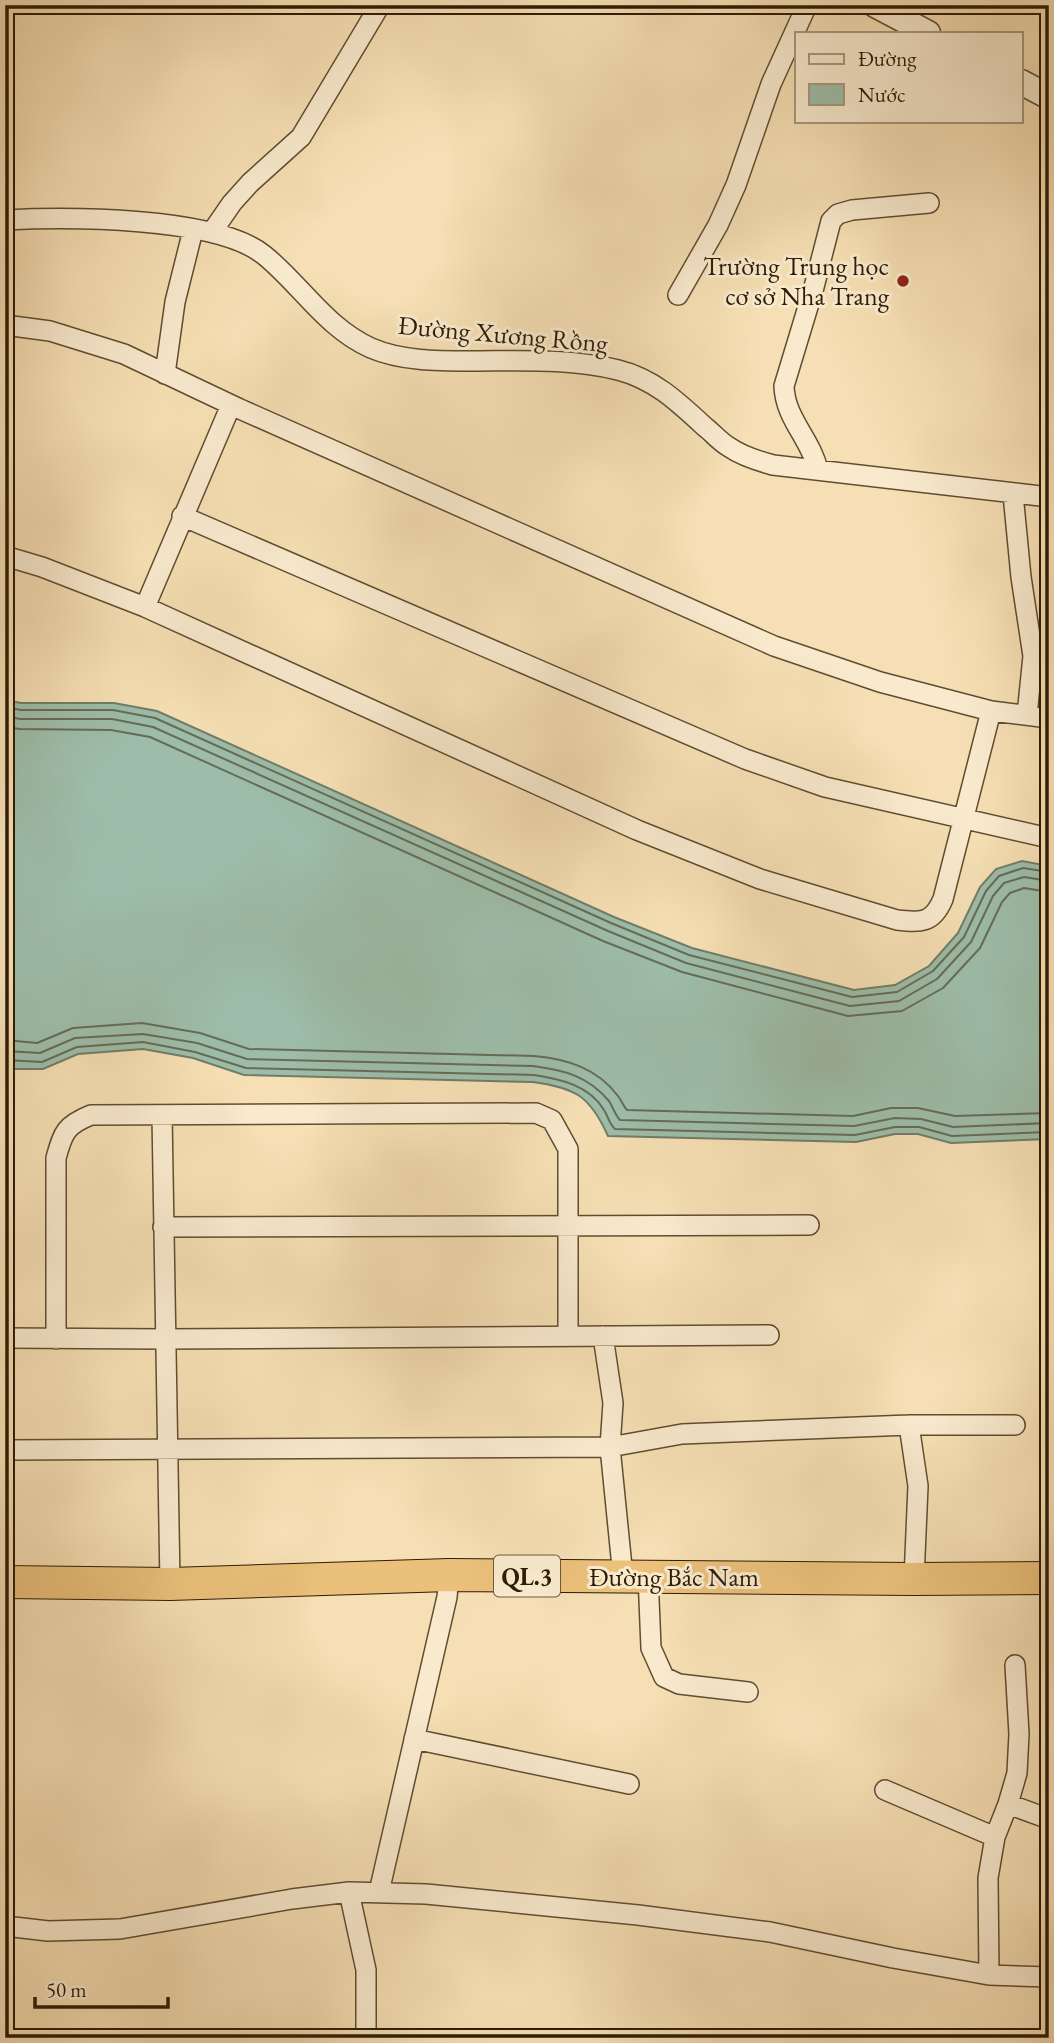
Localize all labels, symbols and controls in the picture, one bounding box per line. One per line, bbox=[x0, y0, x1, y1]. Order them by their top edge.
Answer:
legend bbox=[795, 32, 1023, 122]
text: Đường bbox=[858, 45, 917, 72]
text: Nước bbox=[858, 81, 906, 108]
place label: Trường Trung học cơ sở Nha Trang bbox=[703, 249, 890, 313]
marker: Trường Trung học cơ sở Nha Trang bbox=[895, 273, 911, 289]
street label: Đường Xương Rồng bbox=[397, 308, 610, 360]
road number: QL.3 bbox=[494, 1556, 560, 1596]
street label: Đường Bắc Nam bbox=[589, 1560, 759, 1594]
scale bar bbox=[35, 1966, 168, 2010]
text: 50 m bbox=[46, 1976, 87, 2003]

